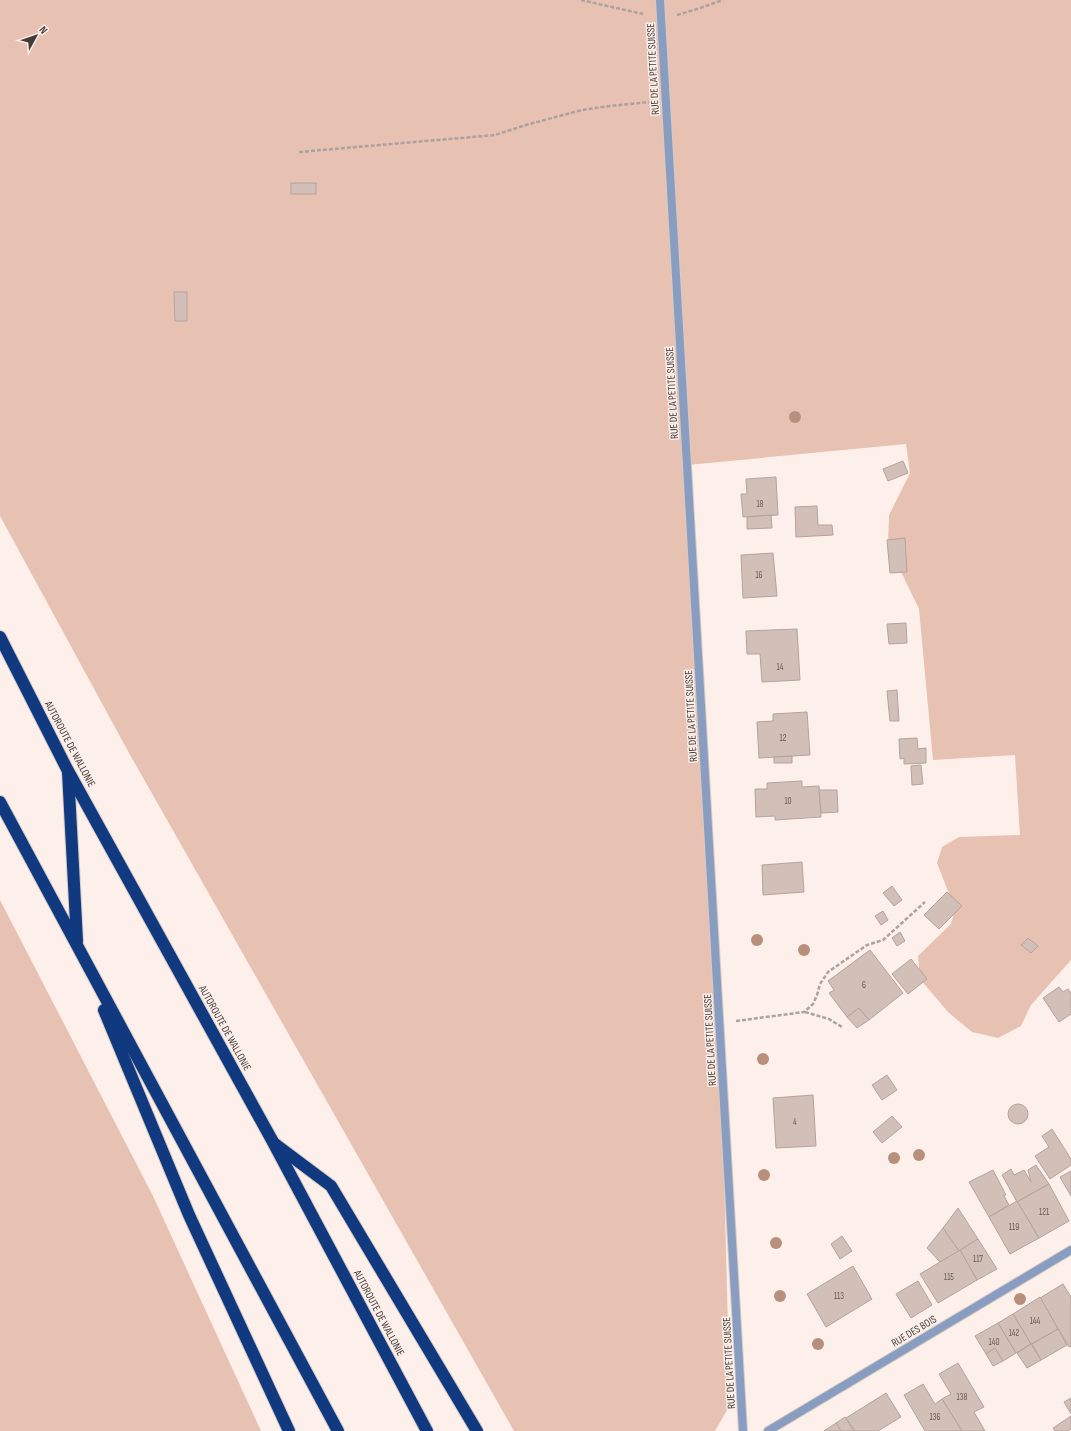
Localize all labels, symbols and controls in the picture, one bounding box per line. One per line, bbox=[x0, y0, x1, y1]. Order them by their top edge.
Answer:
north arrow bbox=[16, 16, 56, 56]
text: N bbox=[36, 23, 50, 36]
street label: RUE DE LA PETITE SUISSE bbox=[644, 23, 662, 115]
street label: RUE DE LA PETITE SUISSE bbox=[663, 347, 681, 439]
house number: 18 bbox=[756, 499, 764, 510]
house number: 16 bbox=[755, 570, 763, 581]
house number: 14 bbox=[777, 662, 784, 673]
street label: RUE DE LA PETITE SUISSE bbox=[682, 670, 700, 762]
street label: AUTOROUTE DE WALLONIE bbox=[41, 698, 98, 789]
house number: 12 bbox=[780, 733, 787, 744]
house number: 10 bbox=[784, 796, 792, 807]
house number: 6 bbox=[862, 980, 866, 991]
street label: AUTOROUTE DE WALLONIE bbox=[196, 982, 254, 1073]
street label: RUE DE LA PETITE SUISSE bbox=[701, 994, 719, 1086]
house number: 4 bbox=[793, 1117, 797, 1128]
house number: 121 bbox=[1039, 1207, 1050, 1218]
house number: 119 bbox=[1009, 1222, 1019, 1233]
house number: 117 bbox=[973, 1254, 983, 1265]
street label: AUTOROUTE DE WALLONIE bbox=[350, 1267, 407, 1358]
house number: 115 bbox=[944, 1272, 954, 1283]
house number: 113 bbox=[834, 1291, 844, 1302]
street label: RUE DES BOIS bbox=[889, 1312, 939, 1350]
house number: 144 bbox=[1030, 1316, 1041, 1327]
street label: RUE DE LA PETITE SUISSE bbox=[720, 1317, 738, 1409]
house number: 142 bbox=[1009, 1328, 1020, 1339]
house number: 140 bbox=[989, 1337, 999, 1348]
house number: 138 bbox=[957, 1392, 967, 1403]
house number: 136 bbox=[930, 1412, 940, 1423]

